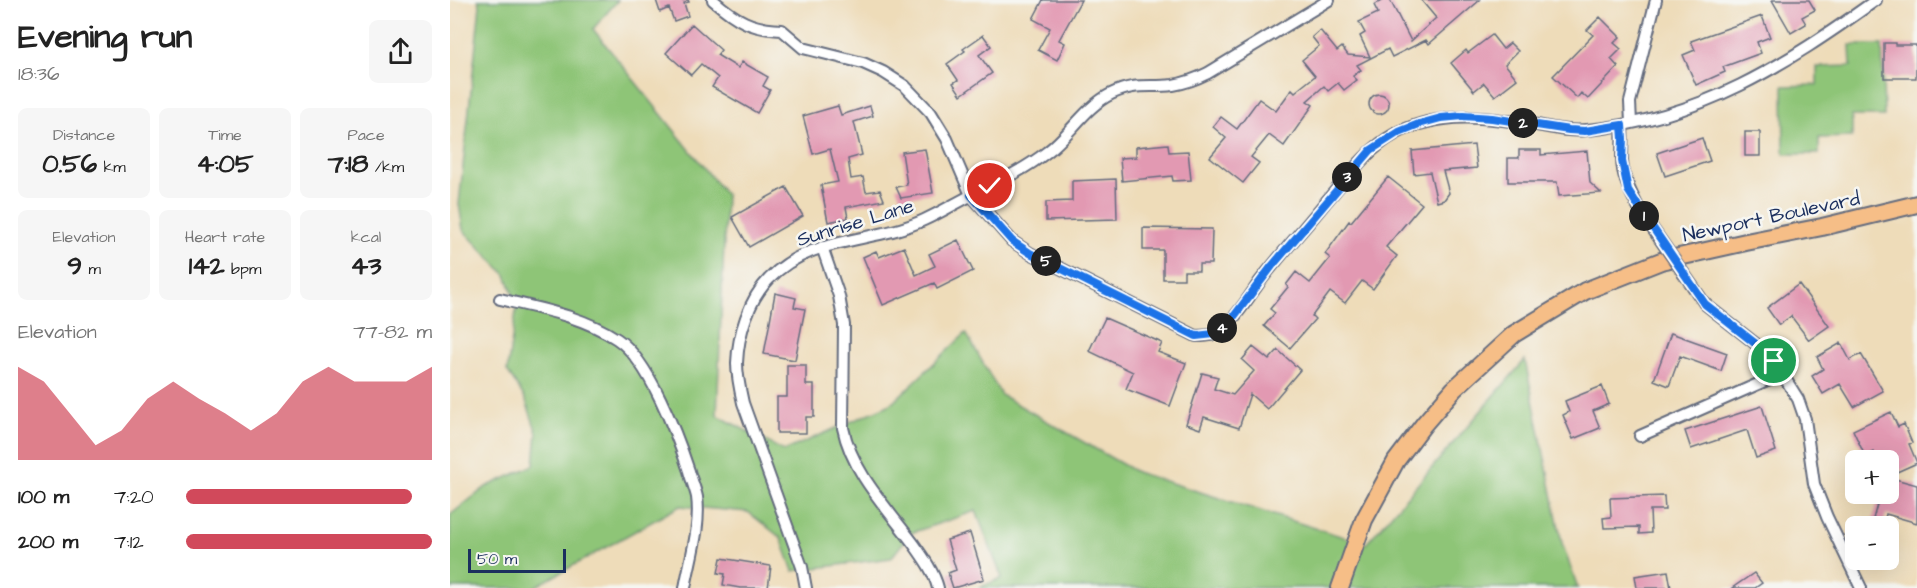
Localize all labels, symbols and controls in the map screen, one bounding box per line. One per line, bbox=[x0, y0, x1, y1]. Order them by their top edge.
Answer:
text: Evening run bbox=[18, 14, 192, 60]
button: share bbox=[369, 20, 432, 83]
text: 18:36 bbox=[18, 60, 60, 88]
pin: 2 bbox=[1508, 108, 1538, 138]
text: 2 bbox=[1518, 112, 1528, 134]
text: Distance bbox=[53, 124, 115, 146]
text: Time bbox=[208, 124, 242, 146]
text: Pace bbox=[347, 124, 385, 146]
text: 0.56 bbox=[42, 146, 97, 182]
text: 4:05 bbox=[197, 146, 253, 182]
text: 7:18 bbox=[328, 146, 368, 182]
text: km bbox=[97, 156, 126, 178]
text: /km bbox=[368, 156, 404, 178]
pin bbox=[964, 160, 1015, 211]
pin: 3 bbox=[1332, 162, 1362, 192]
text: 3 bbox=[1343, 166, 1351, 188]
icon: check bbox=[973, 169, 1006, 202]
street label: Newport Boulevard bbox=[1680, 185, 1862, 249]
street label: Sunrise Lane bbox=[793, 192, 917, 254]
pin: 1 bbox=[1629, 201, 1659, 231]
text: 1 bbox=[1643, 205, 1645, 227]
text: Elevation bbox=[53, 226, 115, 248]
text: Heart rate bbox=[185, 226, 265, 248]
text: kcal bbox=[351, 226, 381, 248]
pin: 5 bbox=[1031, 246, 1061, 276]
text: 9 bbox=[67, 248, 82, 284]
text: 142 bbox=[189, 248, 225, 284]
text: 43 bbox=[351, 248, 381, 284]
text: 5 bbox=[1040, 250, 1052, 272]
text: m bbox=[82, 258, 101, 280]
text: bpm bbox=[225, 258, 261, 280]
pin: 4 bbox=[1207, 313, 1237, 343]
text: 4 bbox=[1217, 317, 1227, 339]
text: Elevation bbox=[18, 318, 97, 346]
text: 77–82 m bbox=[353, 318, 432, 346]
pin bbox=[1748, 335, 1799, 386]
icon: arrive bbox=[1757, 344, 1790, 377]
map controls bbox=[1845, 450, 1899, 570]
button: + bbox=[1845, 450, 1899, 504]
text: 100 m bbox=[18, 483, 69, 511]
text: 7:20 bbox=[114, 483, 154, 511]
button: − bbox=[1845, 516, 1899, 570]
text: 200 m bbox=[18, 528, 78, 556]
text: 7:12 bbox=[114, 528, 144, 556]
scale bar bbox=[468, 546, 566, 574]
text: 50 m bbox=[477, 548, 517, 570]

